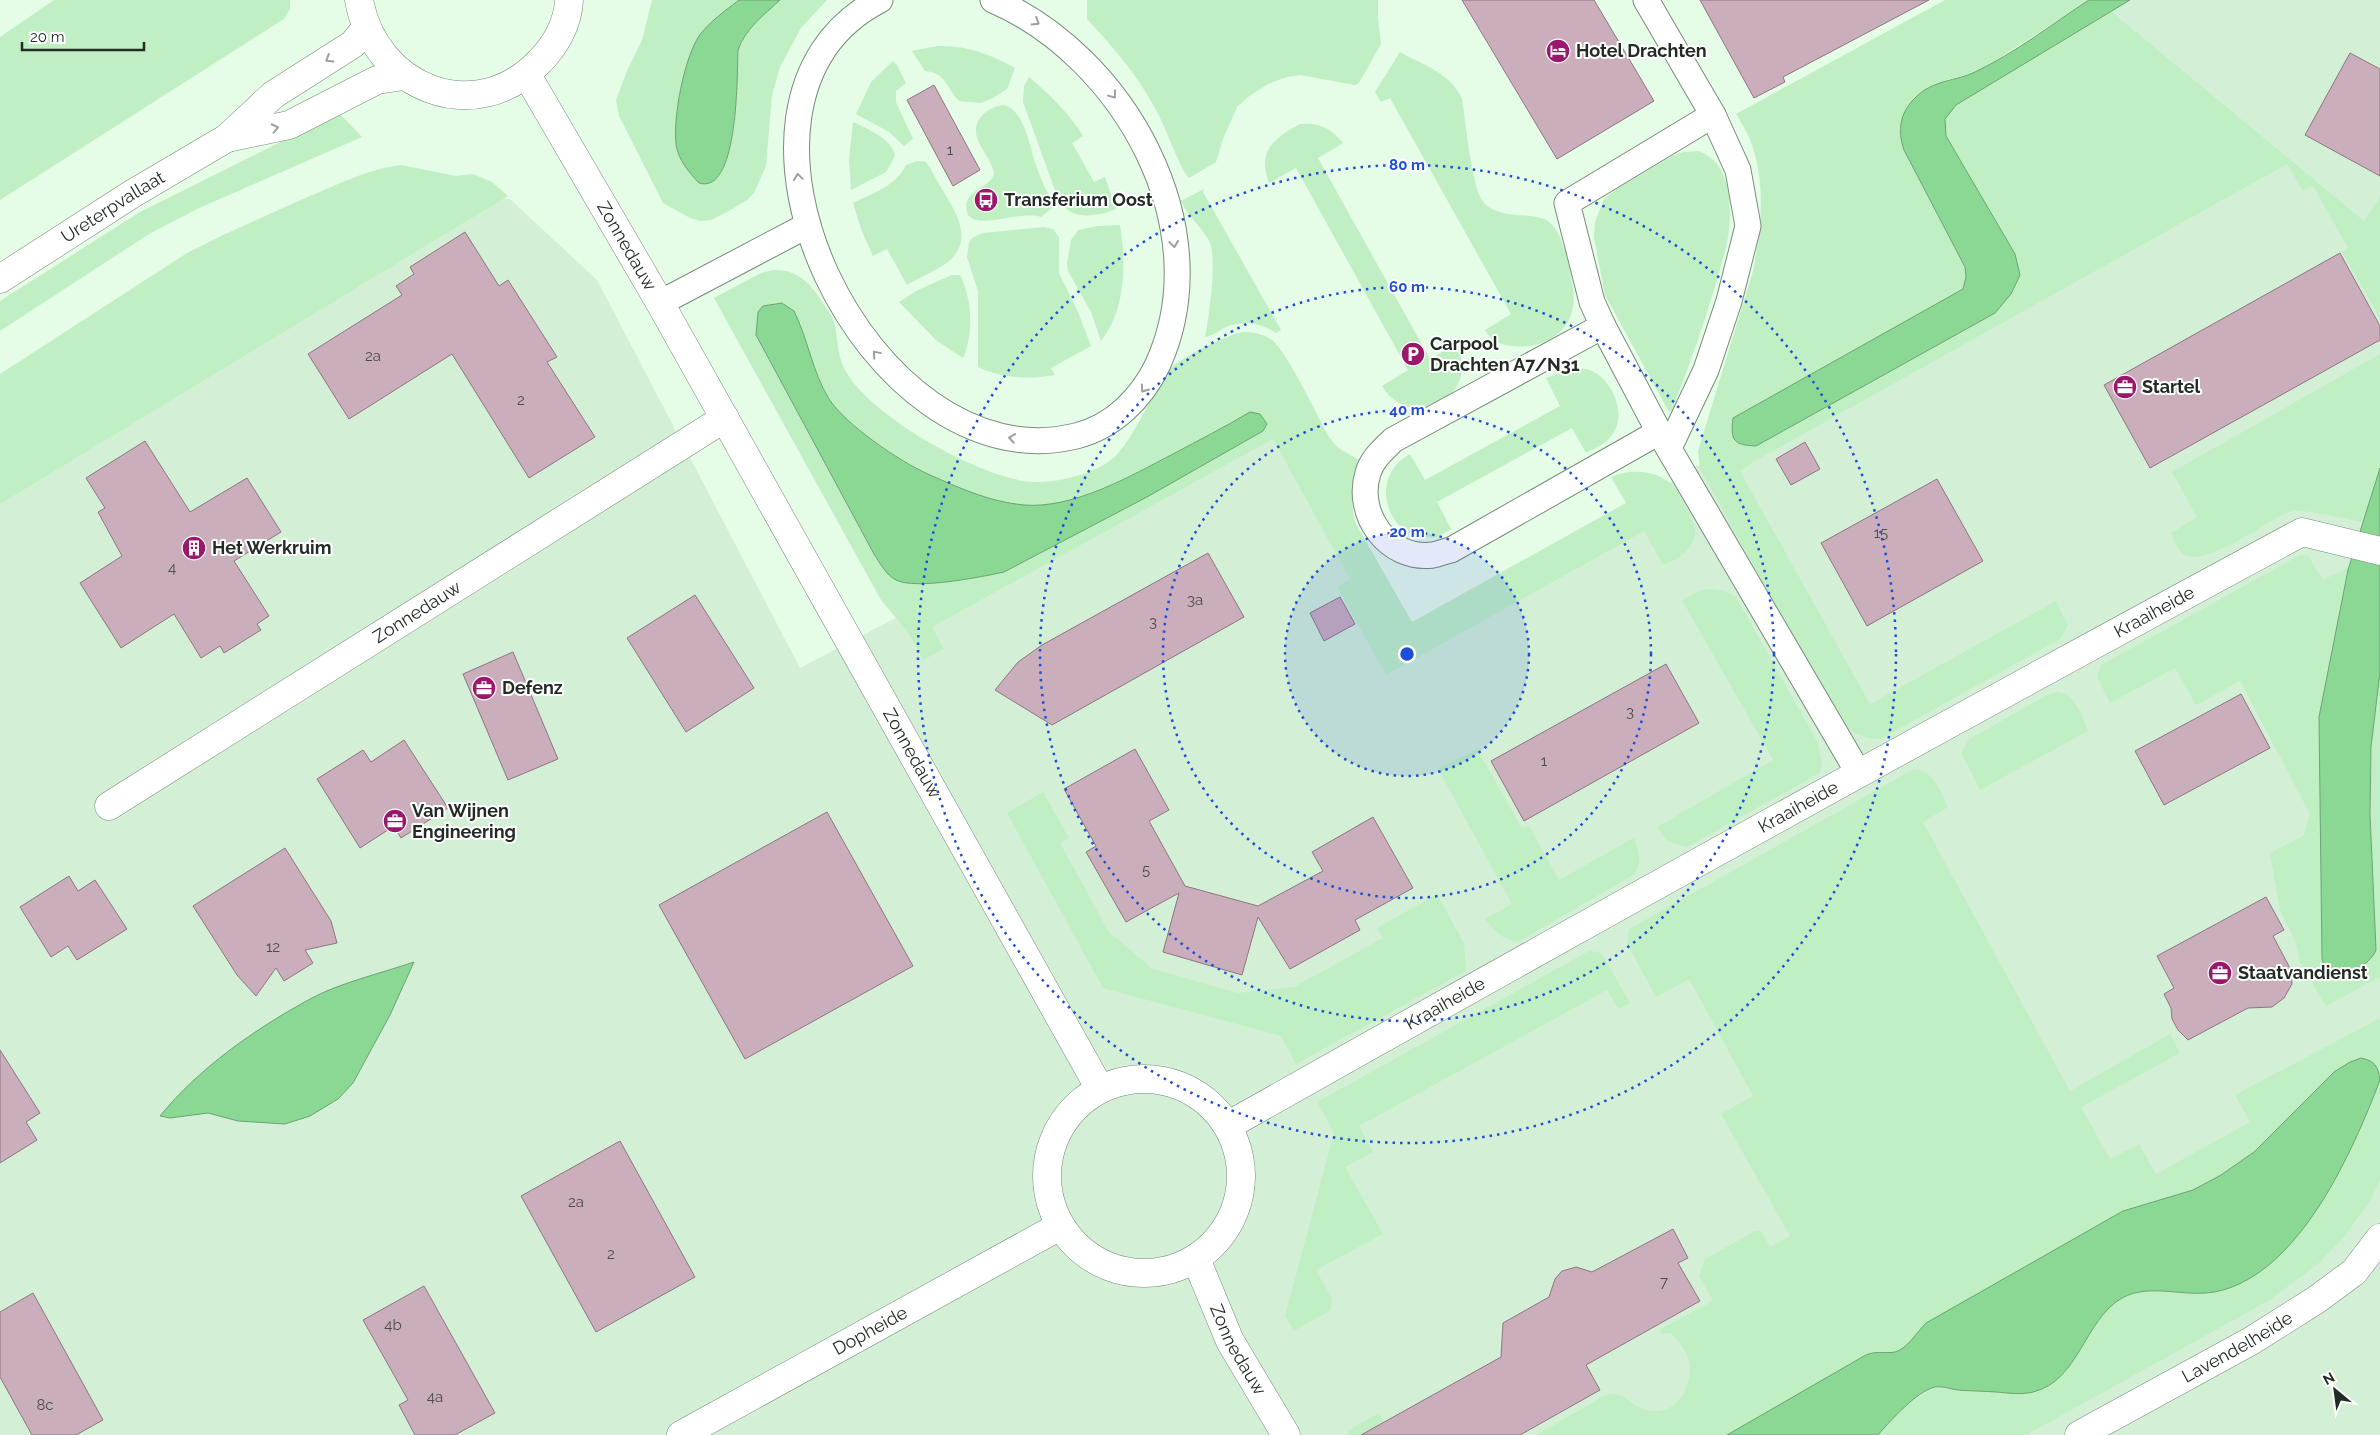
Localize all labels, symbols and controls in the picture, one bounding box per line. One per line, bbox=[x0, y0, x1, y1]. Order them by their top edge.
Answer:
one-way arrow bbox=[1031, 16, 1040, 26]
scale bar bbox=[22, 20, 145, 52]
text: 20 m bbox=[30, 28, 65, 46]
hotel icon: Hotel Drachten bbox=[1545, 38, 1571, 64]
place label: Hotel Drachten bbox=[1576, 40, 1707, 61]
one-way arrow bbox=[326, 53, 335, 63]
one-way arrow bbox=[1107, 89, 1116, 99]
one-way arrow bbox=[271, 123, 279, 134]
house number: 1 bbox=[947, 141, 954, 159]
text: 80 m bbox=[1389, 156, 1425, 174]
street label: Ureterpvallaat bbox=[57, 166, 168, 247]
one-way arrow bbox=[794, 173, 804, 181]
bus stop icon: Transferium Oost bbox=[973, 187, 999, 213]
place label: Transferium Oost bbox=[1004, 189, 1153, 210]
street label: Zonnedauw bbox=[593, 197, 662, 294]
one-way arrow bbox=[1168, 240, 1179, 248]
text: 60 m bbox=[1389, 278, 1425, 296]
place label: Carpool Drachten A7/N31 bbox=[1430, 333, 1580, 375]
parking icon: Carpool Drachten A7/N31 bbox=[1400, 341, 1426, 367]
house number: 2a bbox=[365, 347, 381, 365]
one-way arrow bbox=[873, 351, 882, 360]
office icon: Startel bbox=[2112, 374, 2138, 400]
place label: Startel bbox=[2142, 376, 2201, 397]
one-way arrow bbox=[1141, 383, 1149, 392]
house number: 2 bbox=[517, 391, 525, 409]
text: 40 m bbox=[1389, 401, 1425, 419]
one-way arrow bbox=[1008, 433, 1017, 443]
text: 20 m bbox=[1389, 523, 1425, 541]
house number: 15 bbox=[1874, 524, 1888, 542]
building icon: Het Werkruim bbox=[181, 535, 207, 561]
place label: Het Werkruim bbox=[212, 537, 331, 558]
house number: 4 bbox=[168, 559, 176, 577]
street label: Zonnedauw bbox=[369, 576, 465, 647]
street label: Kraaiheide bbox=[2110, 581, 2198, 642]
house number: 3a bbox=[1187, 591, 1203, 609]
house number: 3 bbox=[1149, 613, 1157, 631]
centre of rings bbox=[1398, 645, 1416, 663]
office icon: Defenz bbox=[471, 675, 497, 701]
place label: Defenz bbox=[502, 677, 563, 698]
house number: 3 bbox=[1626, 703, 1634, 721]
street label: Zonnedauw bbox=[879, 704, 946, 802]
house number: 1 bbox=[1541, 752, 1548, 770]
street label: Kraaiheide bbox=[1754, 776, 1842, 837]
place label: Van Wijnen Engineering bbox=[412, 800, 516, 842]
office icon: Van Wijnen Engineering bbox=[382, 808, 408, 834]
house number: 5 bbox=[1142, 861, 1150, 879]
house number: 12 bbox=[266, 938, 280, 956]
office icon: Staatvandienst bbox=[2207, 960, 2233, 986]
place label: Staatvandienst bbox=[2238, 962, 2368, 983]
street label: Kraaiheide bbox=[1401, 972, 1489, 1034]
house number: 2a bbox=[568, 1193, 584, 1211]
house number: 2 bbox=[607, 1245, 615, 1263]
house number: 7 bbox=[1660, 1273, 1668, 1291]
street label: Dopheide bbox=[829, 1301, 911, 1359]
street label: Zonnedauw bbox=[1206, 1301, 1271, 1399]
street label: Lavendelheide bbox=[2178, 1306, 2296, 1387]
house number: 4b bbox=[384, 1316, 402, 1334]
north arrow bbox=[2310, 1365, 2360, 1415]
text: N bbox=[2320, 1369, 2337, 1388]
house number: 4a bbox=[427, 1388, 443, 1406]
house number: 8c bbox=[36, 1396, 54, 1414]

